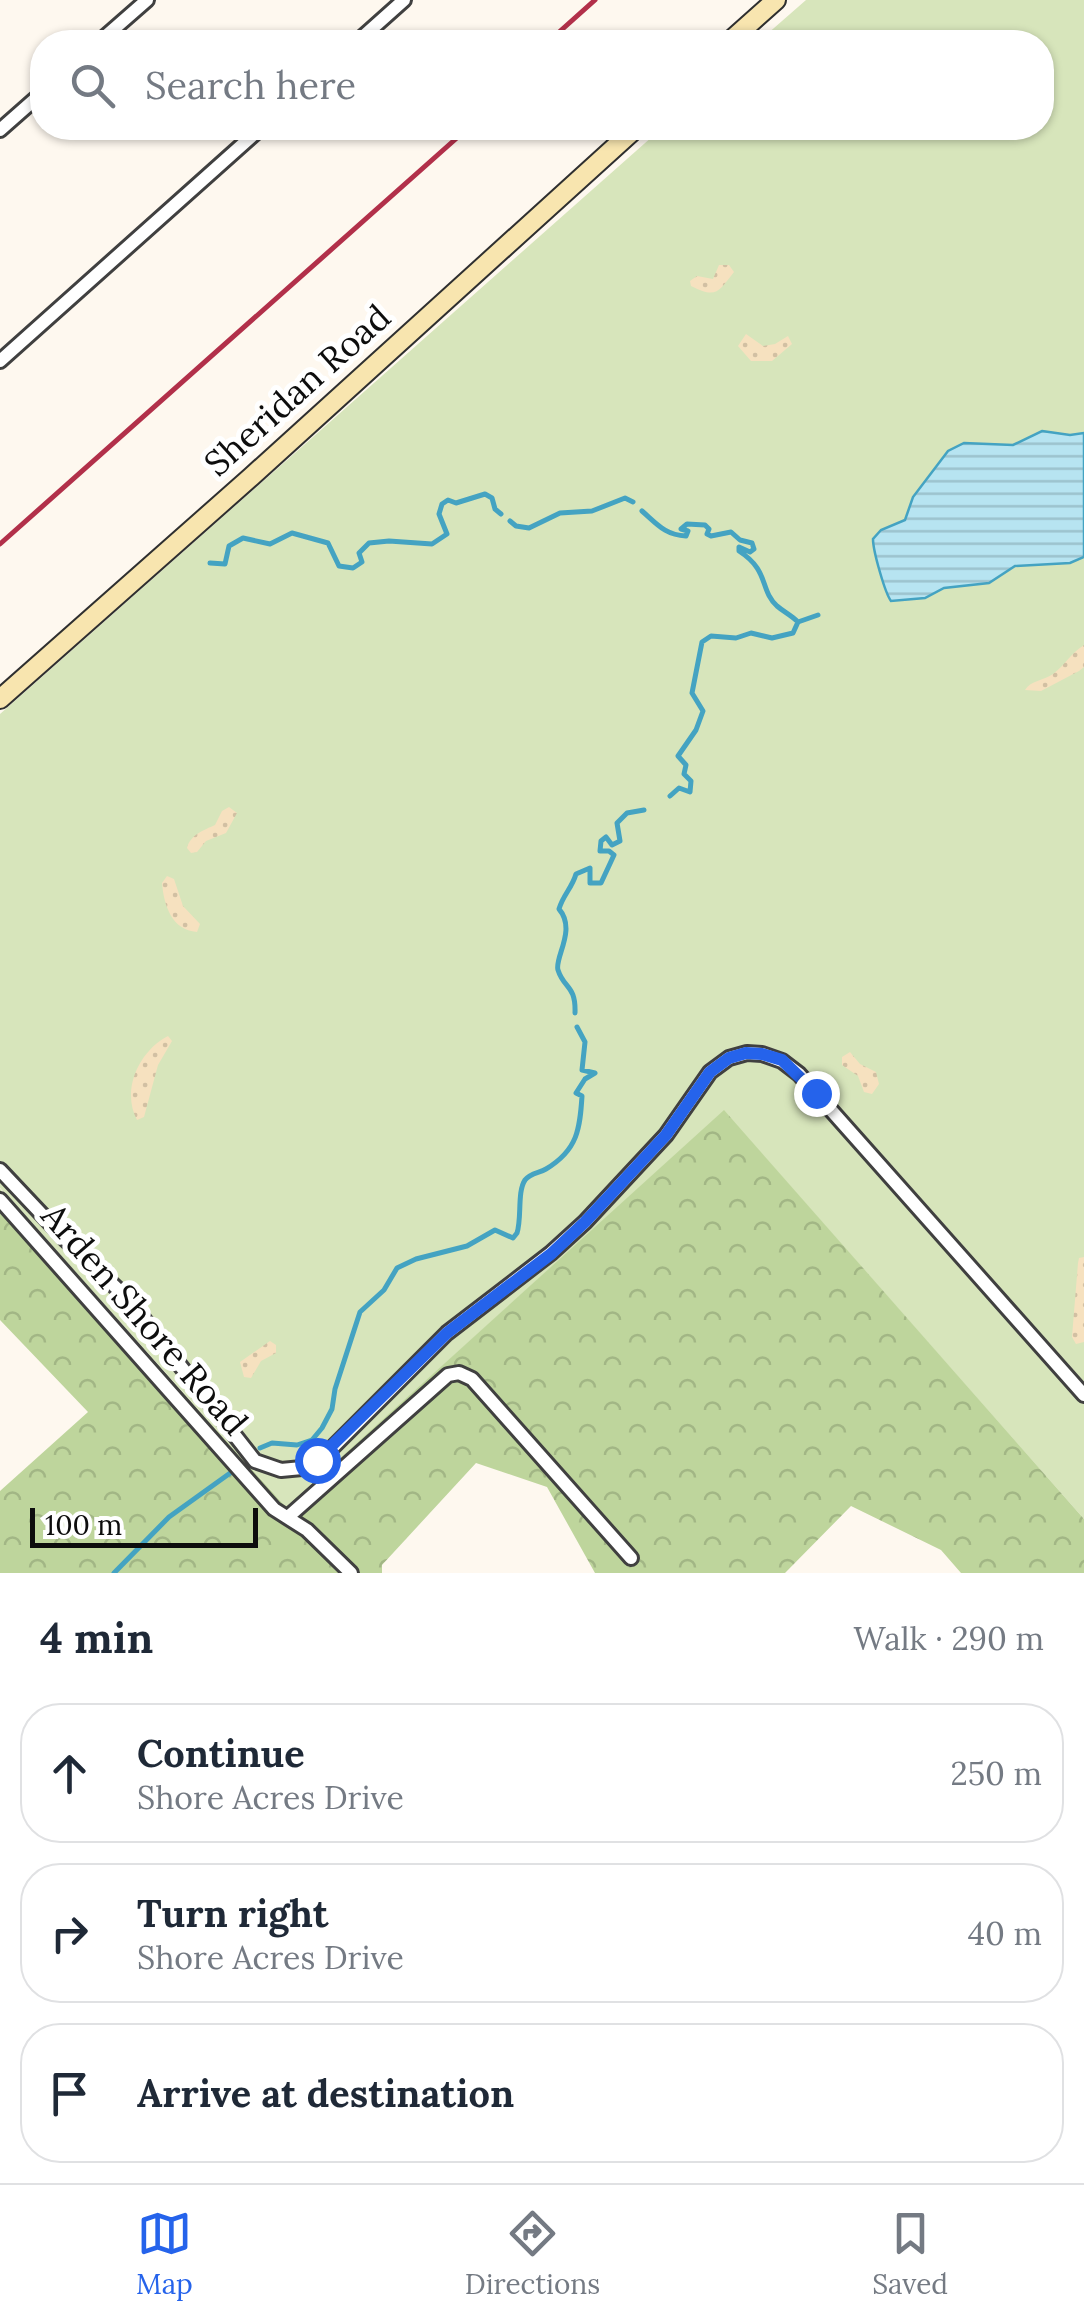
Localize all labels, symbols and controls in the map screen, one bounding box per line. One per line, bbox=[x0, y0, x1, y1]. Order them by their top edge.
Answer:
search box bbox=[30, 30, 1054, 140]
icon: search bbox=[65, 58, 120, 113]
text: Search here bbox=[145, 61, 356, 109]
street label: Sheridan Road bbox=[194, 295, 400, 485]
route end bbox=[794, 1071, 840, 1117]
street label: Arden Shore Road bbox=[31, 1193, 258, 1444]
route start bbox=[295, 1438, 341, 1484]
scale bar bbox=[30, 1503, 258, 1548]
text: 100 m bbox=[45, 1507, 122, 1543]
text: 4 min bbox=[40, 1611, 153, 1665]
text: Walk · 290 m bbox=[854, 1618, 1044, 1659]
text: Continue bbox=[137, 1729, 305, 1777]
icon: ahead bbox=[42, 1746, 97, 1801]
text: 250 m bbox=[950, 1753, 1042, 1794]
text: Shore Acres Drive bbox=[137, 1777, 404, 1818]
text: Turn right bbox=[137, 1889, 328, 1937]
icon: right bbox=[42, 1906, 97, 1961]
text: 40 m bbox=[968, 1913, 1042, 1954]
text: Shore Acres Drive bbox=[137, 1937, 404, 1978]
icon: arrive bbox=[42, 2066, 97, 2121]
text: Arrive at destination bbox=[137, 2069, 514, 2117]
tab: Map bbox=[136, 2206, 193, 2302]
tab: Directions bbox=[465, 2206, 600, 2302]
tab: Saved bbox=[872, 2206, 948, 2302]

